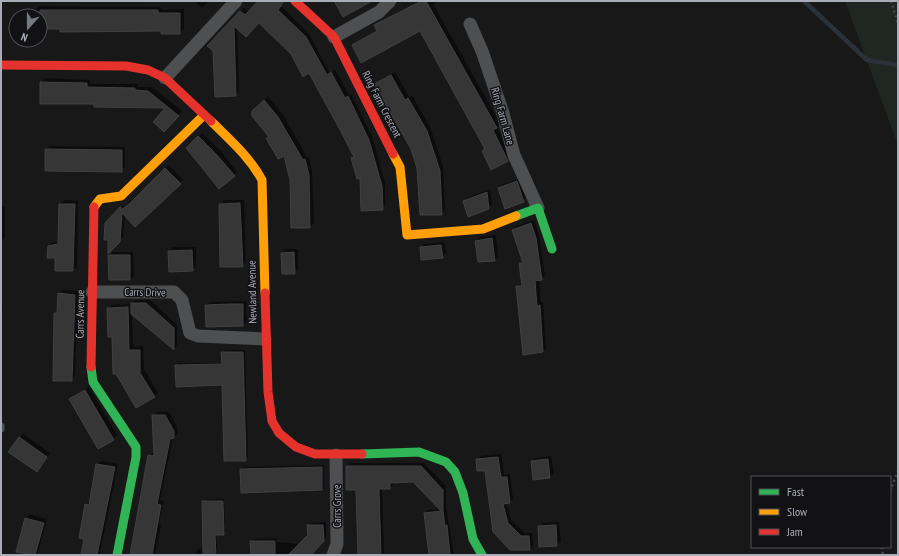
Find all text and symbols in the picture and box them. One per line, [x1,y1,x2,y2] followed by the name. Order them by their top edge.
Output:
[8,8,48,48] north arrow
[19,30,30,45] text: N
[359,68,405,140] street label: Ring Farm Crescent
[488,86,518,147] street label: Ring Farm Lane
[244,260,260,324] street label: Newland Avenue
[124,285,166,299] street label: Carrs Drive
[73,289,87,339] street label: Carrs Avenue
[751,476,891,548] legend
[330,484,344,528] street label: Carrs Grove
[787,484,805,499] text: Fast
[787,504,808,519] text: Slow
[786,524,803,539] text: Jam

